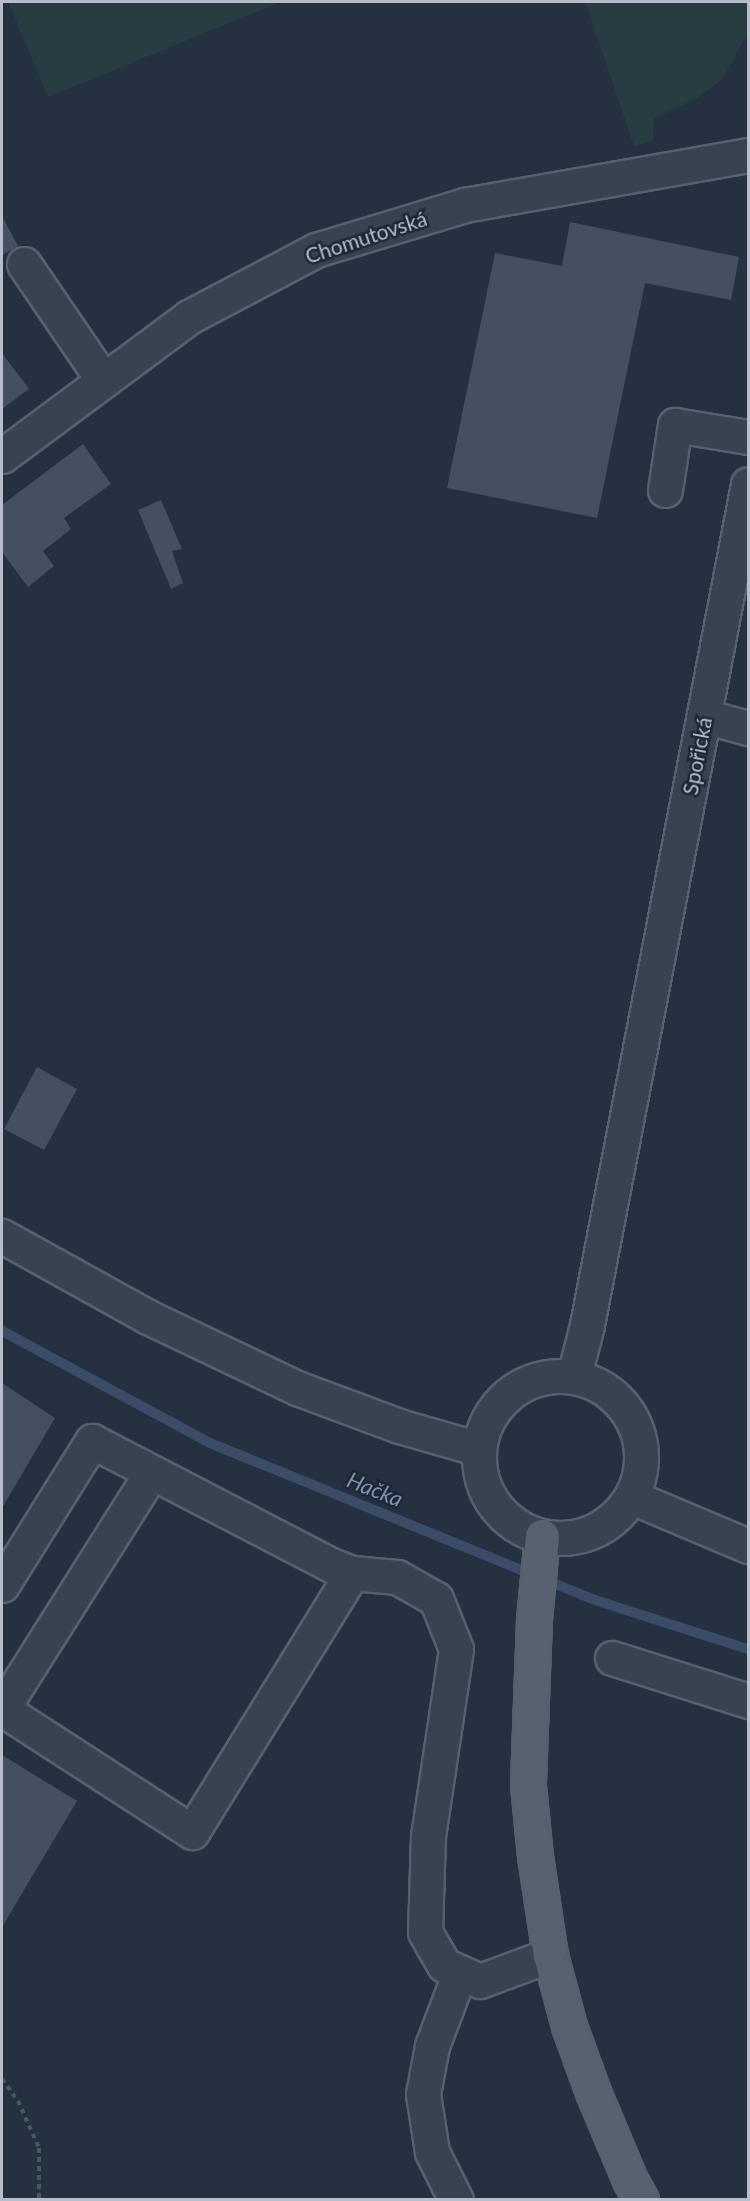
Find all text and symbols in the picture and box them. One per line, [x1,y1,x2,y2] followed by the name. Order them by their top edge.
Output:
[302,205,430,269] street label: Chomutovská
[677,715,717,797] street label: Spořická
[343,1466,407,1512] water label: Hačka

